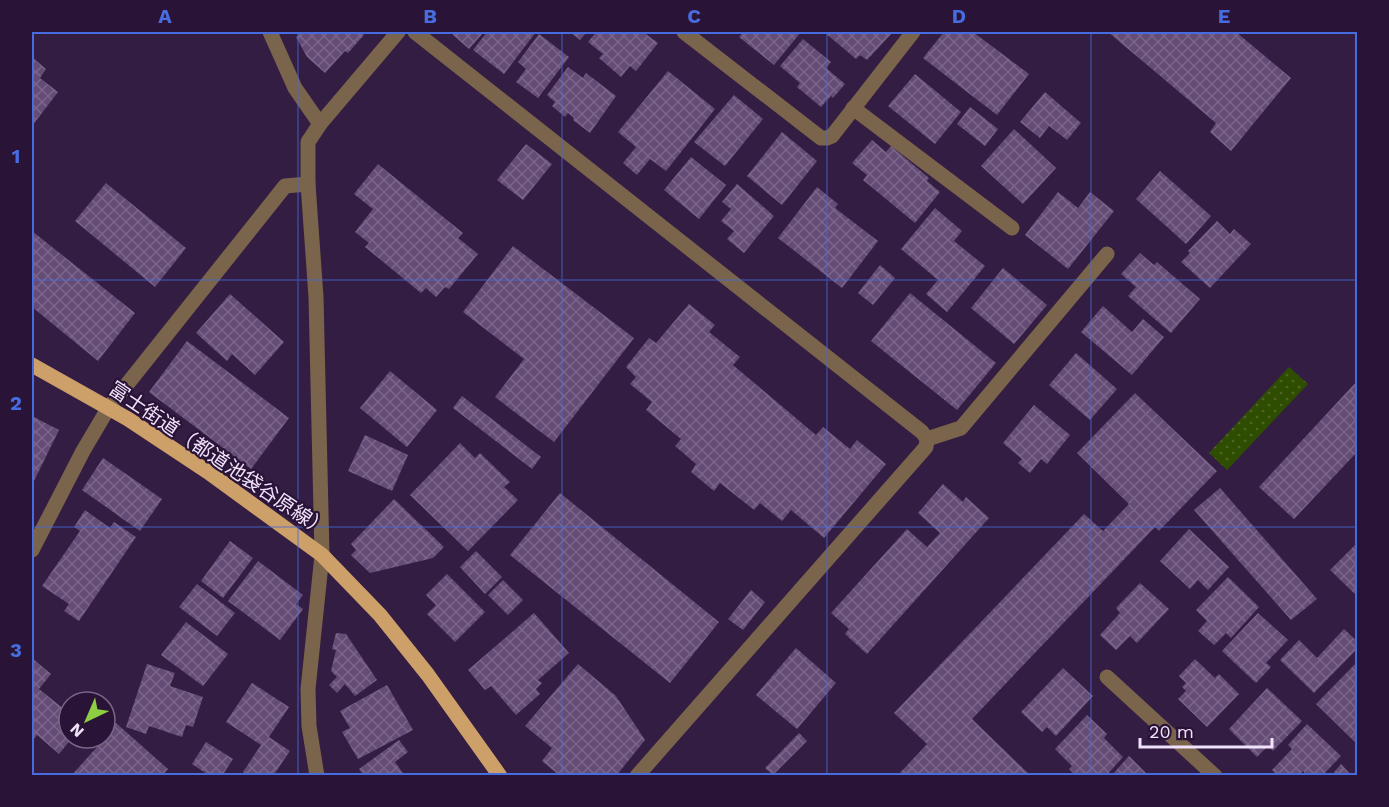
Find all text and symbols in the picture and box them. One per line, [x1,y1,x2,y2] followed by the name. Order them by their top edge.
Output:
[158,4,172,28] text: A
[423,4,437,28] text: B
[687,4,701,28] text: C
[952,4,966,28] text: D
[1218,4,1230,28] text: E
[12,144,20,168] text: 1
[105,376,333,542] street label: 富士街道（都道池袋谷原線）
[10,391,22,415] text: 2
[10,638,22,662] text: 3
[57,690,117,750] north arrow
[1140,711,1272,749] scale bar
[66,719,88,741] text: N
[1149,721,1194,742] text: 20 m

